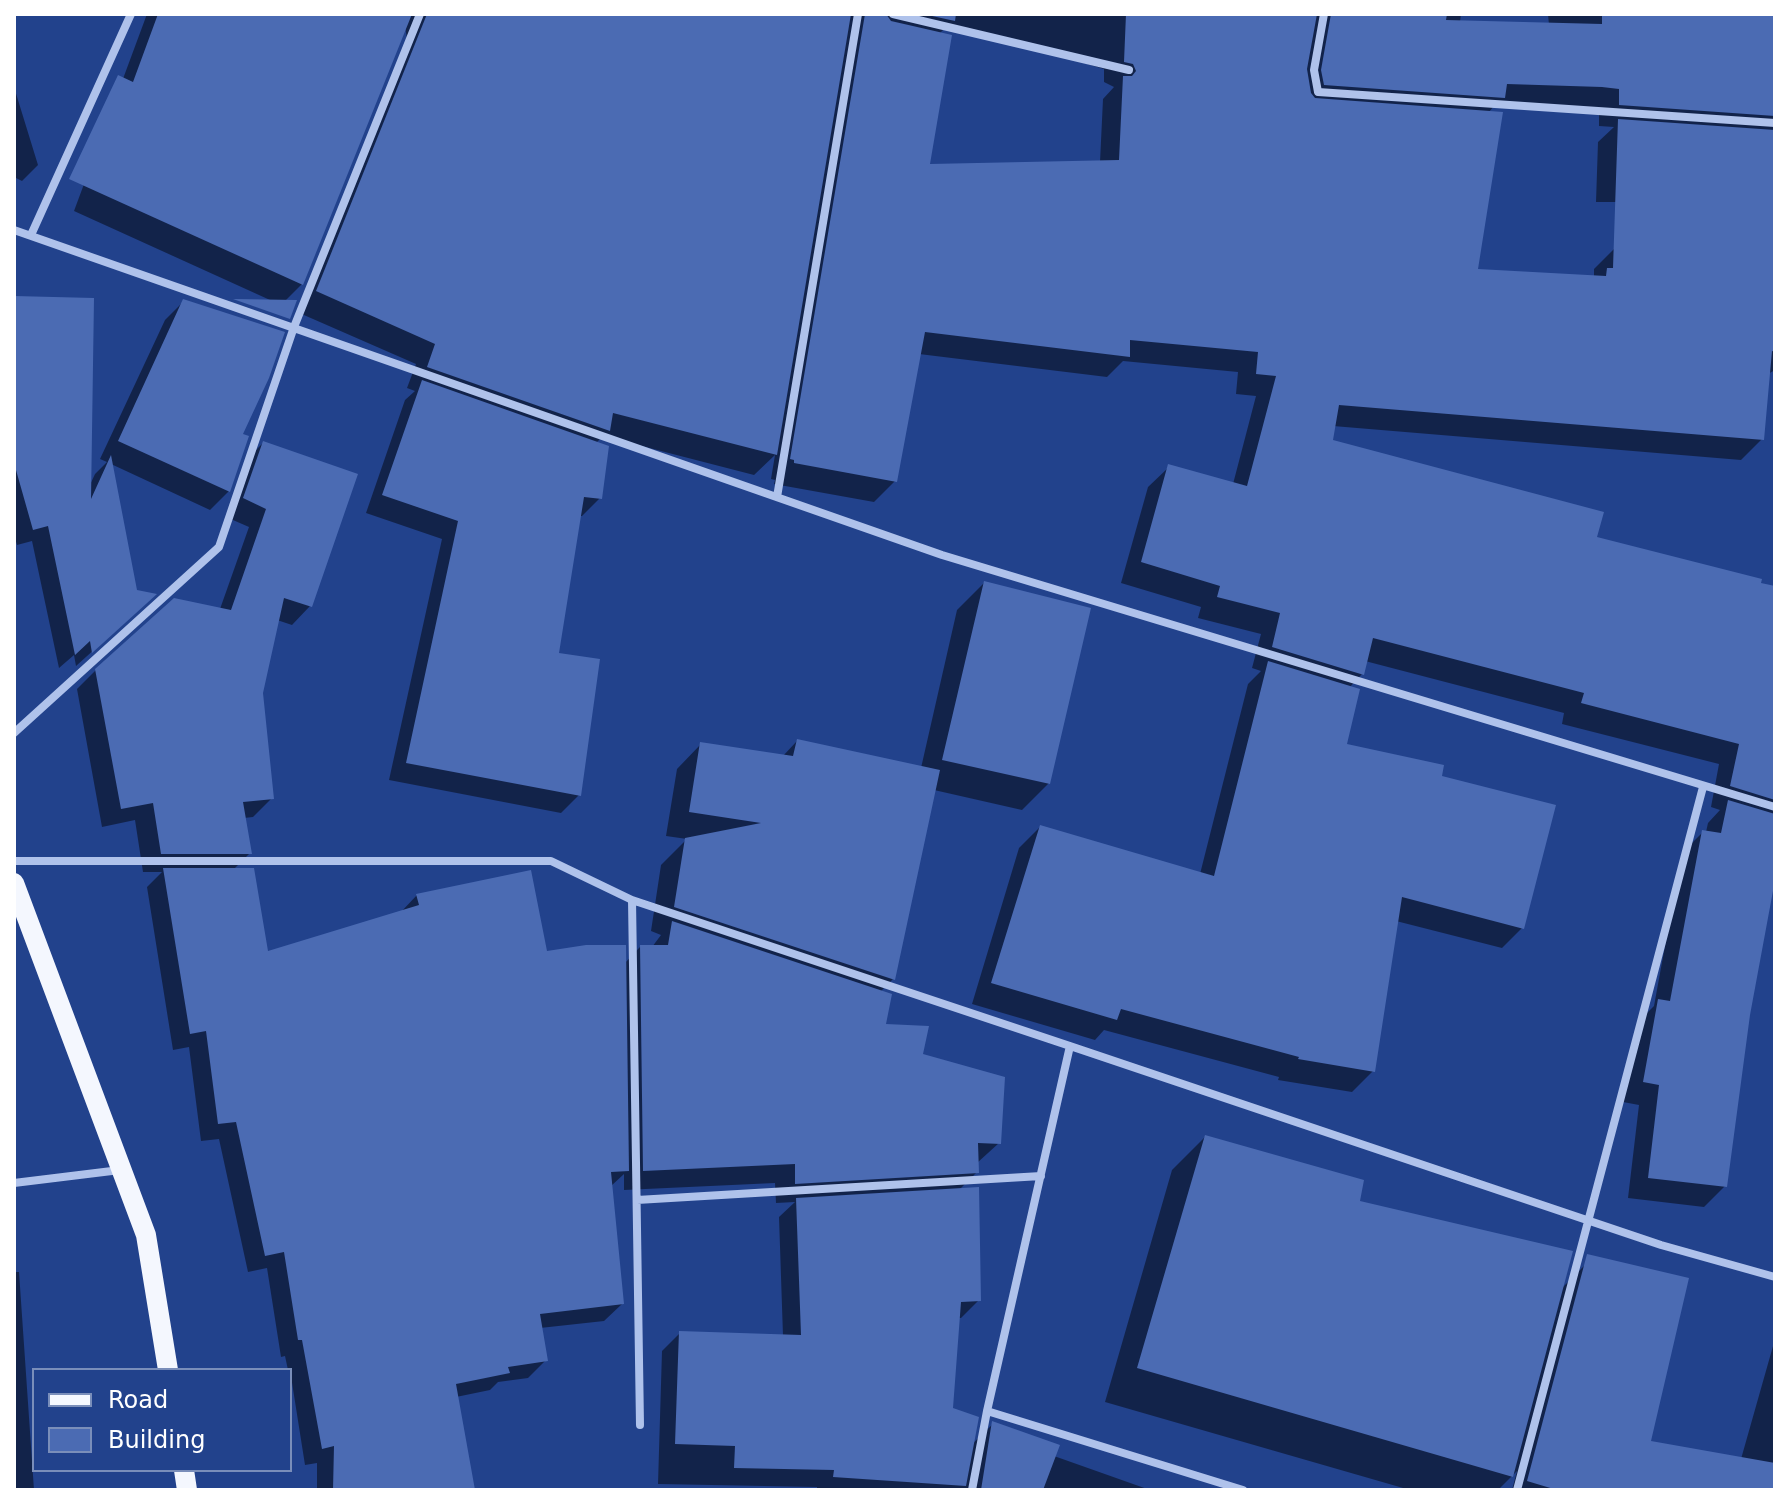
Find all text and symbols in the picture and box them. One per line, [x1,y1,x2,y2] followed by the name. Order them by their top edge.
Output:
[32,1368,292,1472] legend
[108,1386,168,1414] text: Road
[108,1426,205,1454] text: Building

